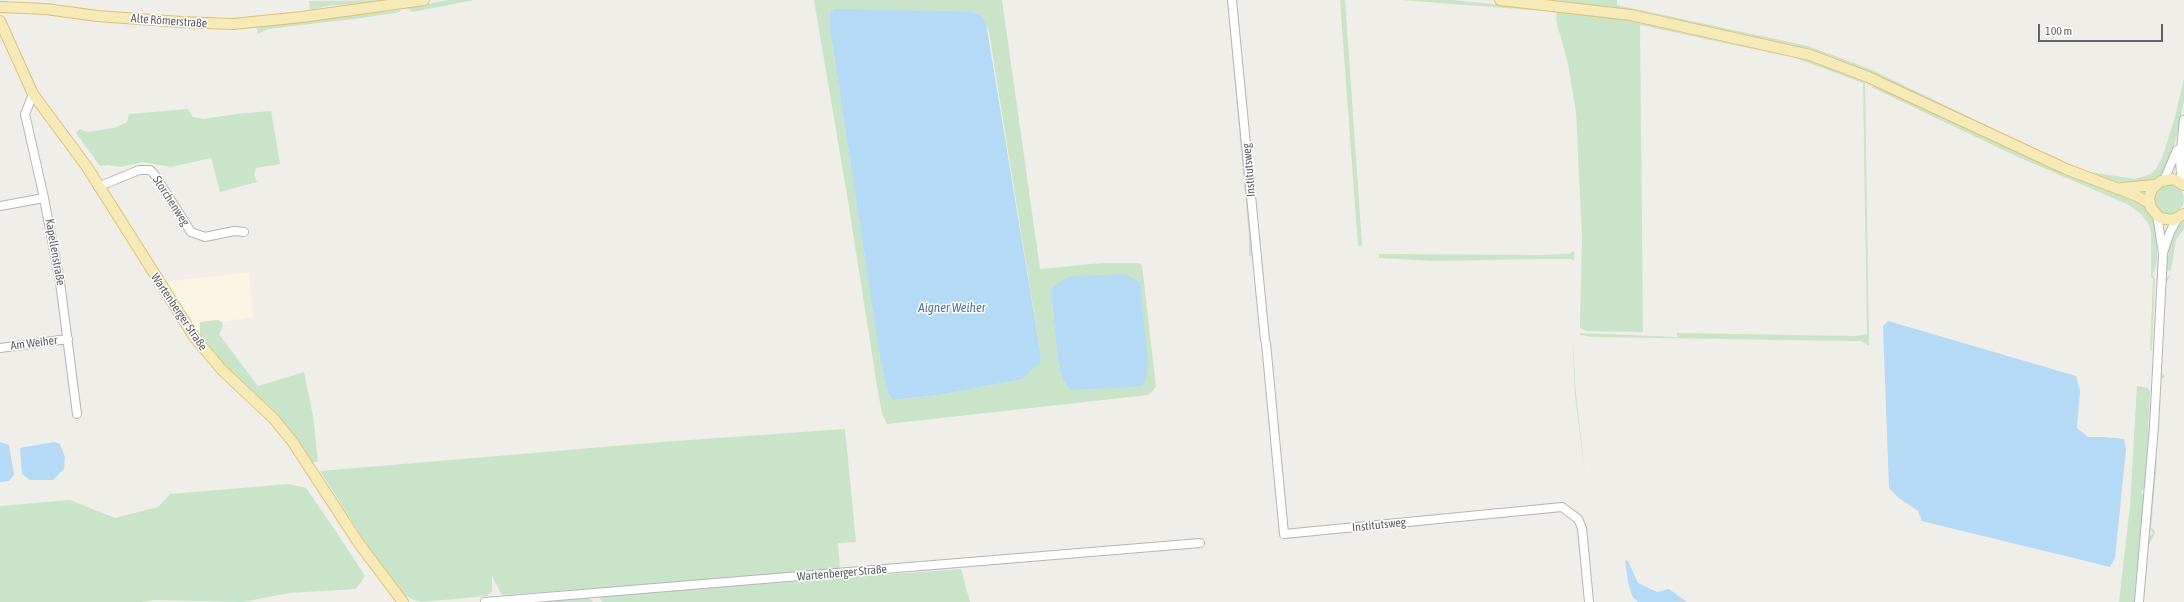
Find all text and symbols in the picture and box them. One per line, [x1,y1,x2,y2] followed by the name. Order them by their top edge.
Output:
[130,11,208,31] street label: Alte Römerstraße
[2040,16,2165,42] scale bar
[2045,24,2072,38] text: 100 m
[1239,143,1259,197] street label: Institutsweg
[150,173,192,229] street label: Storchenweg
[42,218,68,286] street label: Kapellenstraße
[148,271,210,353] street label: Wartenberger Straße
[918,300,986,316] water label: Aigner Weiher
[10,333,58,353] street label: Am Weiher
[1351,515,1407,535] street label: Institutsweg
[796,562,888,584] street label: Wartenberger Straße

